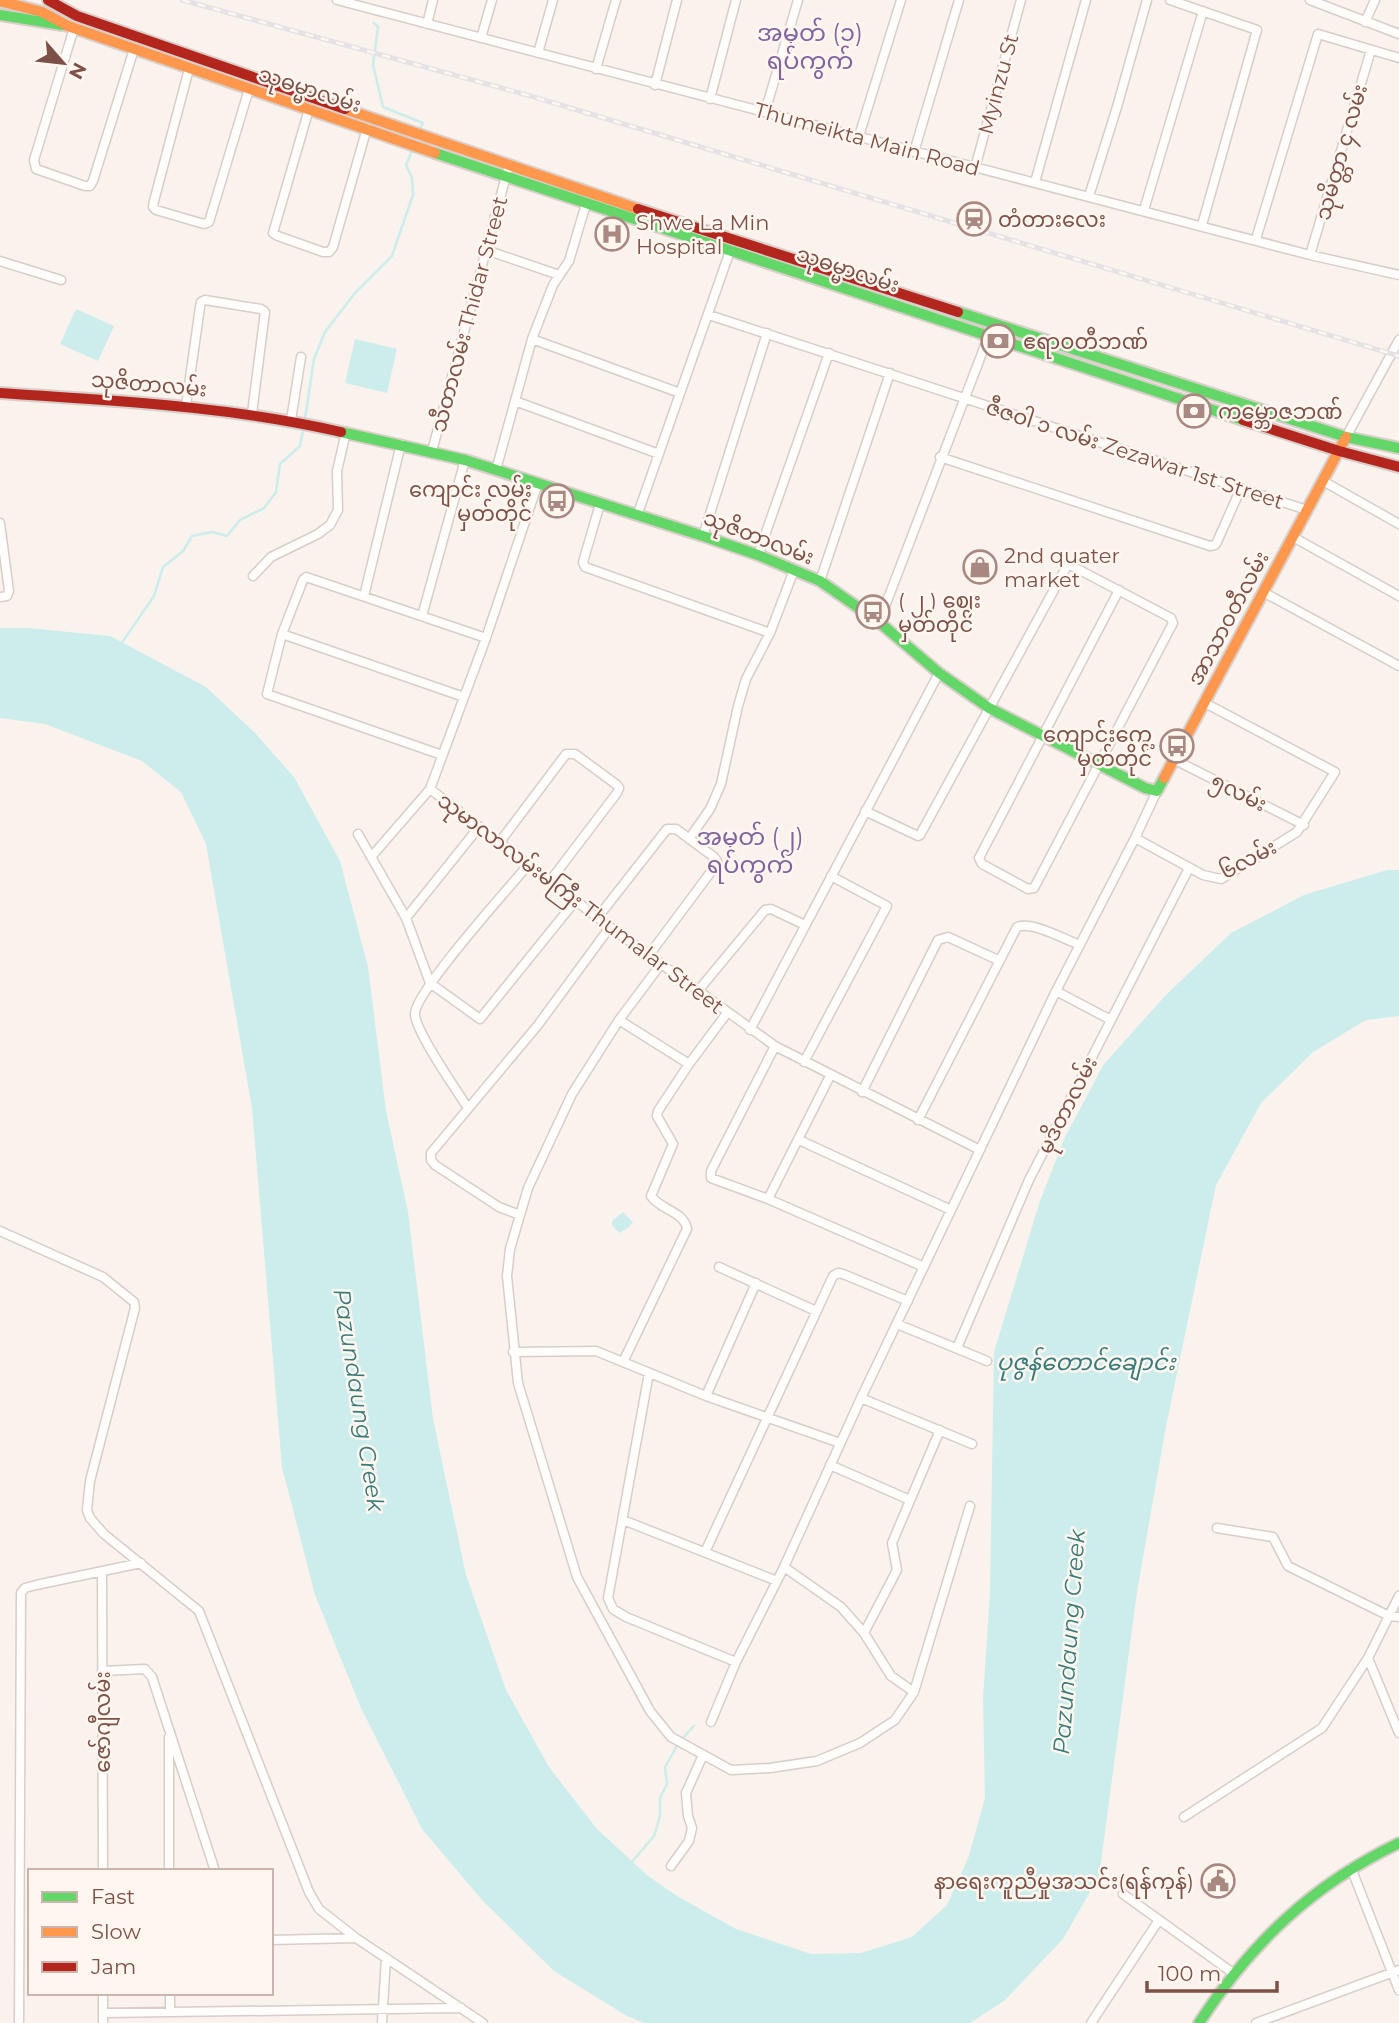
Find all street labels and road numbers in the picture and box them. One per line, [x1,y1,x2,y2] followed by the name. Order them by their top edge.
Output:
[973,31,1023,137] street label: Myinzu St
[254,58,366,123] street label: သုဓမ္မာလမ်း
[1307,80,1377,224] street label: သုမိတ္တာ ၄ လမ်း
[752,97,982,181] street label: Thumeikta Main Road
[423,192,513,435] street label: သီတာလမ်း Thidar Street
[792,238,904,303] street label: သုဓမ္မာလမ်း
[90,363,208,407] street label: သုဇိတာလမ်း
[983,391,1288,514] street label: ဇီဇဝါ ၁ လမ်း Zezawar 1st Street
[698,502,819,574] street label: သုဇိတာလမ်း
[1180,545,1274,689] street label: အာသာဝတီလမ်း
[1205,765,1272,821] street label: ၅လမ်း
[430,785,731,1023] street label: သုမာလာလမ်းမကြီး Thumalar Street
[1214,831,1280,884] street label: ၆လမ်း
[1029,1051,1107,1160] street label: မုဒိတာလမ်း
[87,1671,121,1773] street label: ဇော်ဂျီလမ်း

